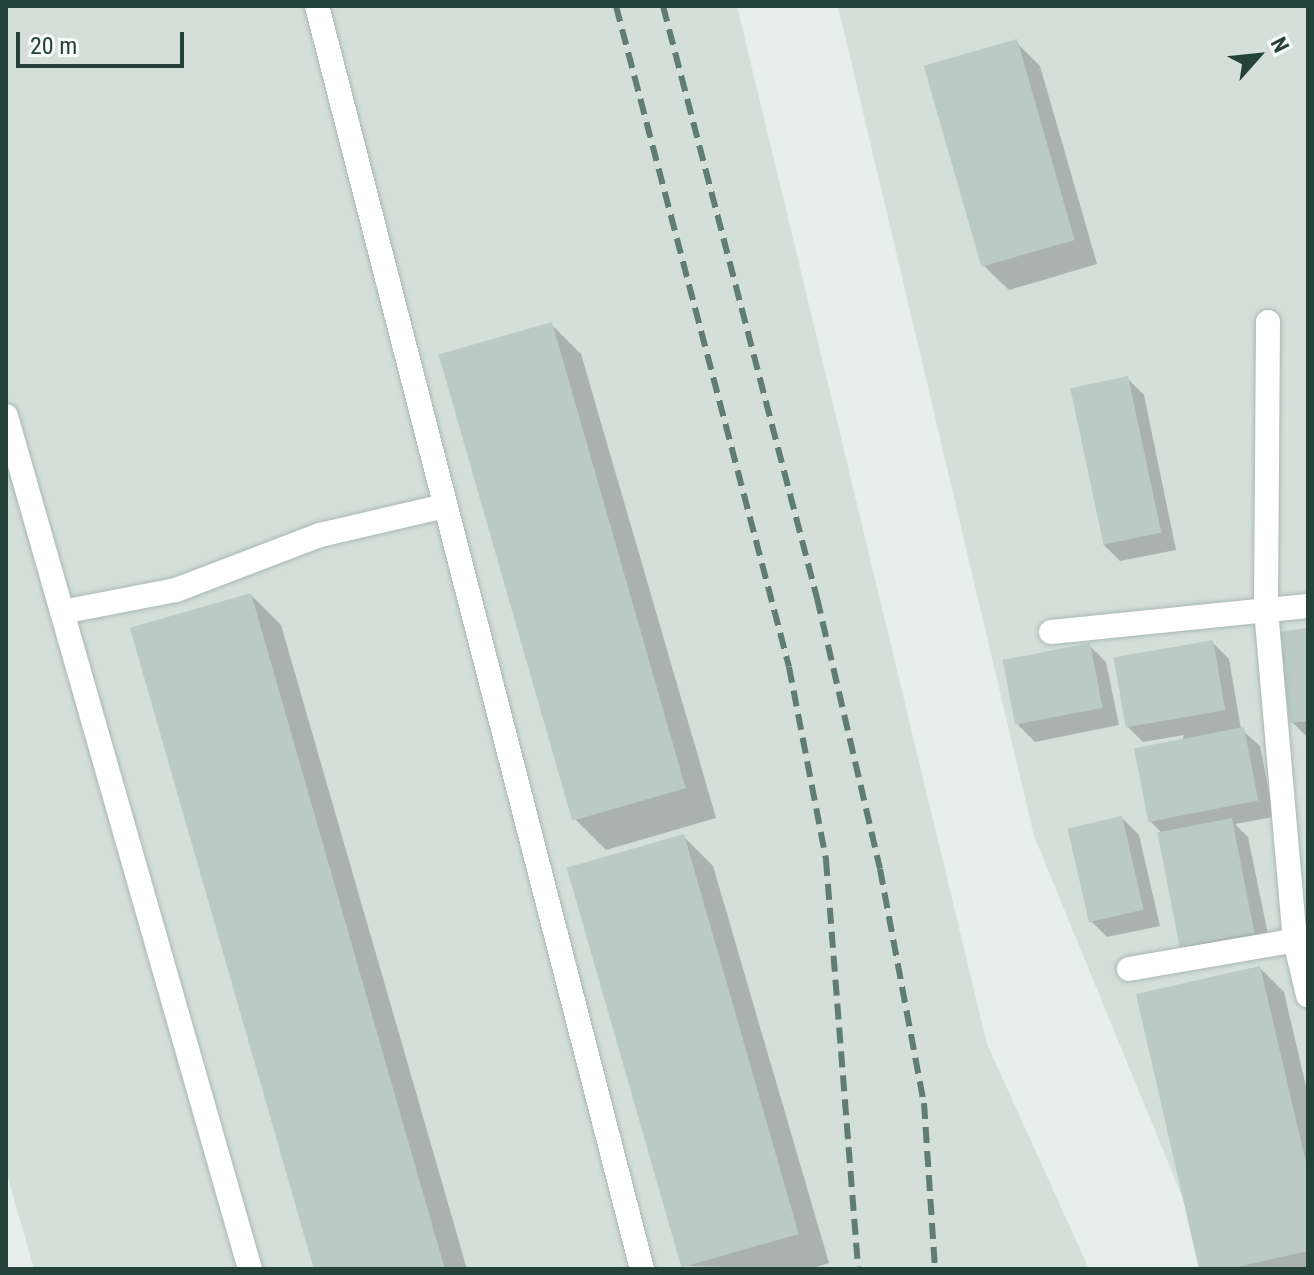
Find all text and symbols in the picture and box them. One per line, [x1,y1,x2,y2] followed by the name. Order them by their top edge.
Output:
[20,16,188,66] scale bar
[1218,16,1298,96] north arrow
[30,32,77,60] text: 20 m
[1266,33,1294,57] text: N

